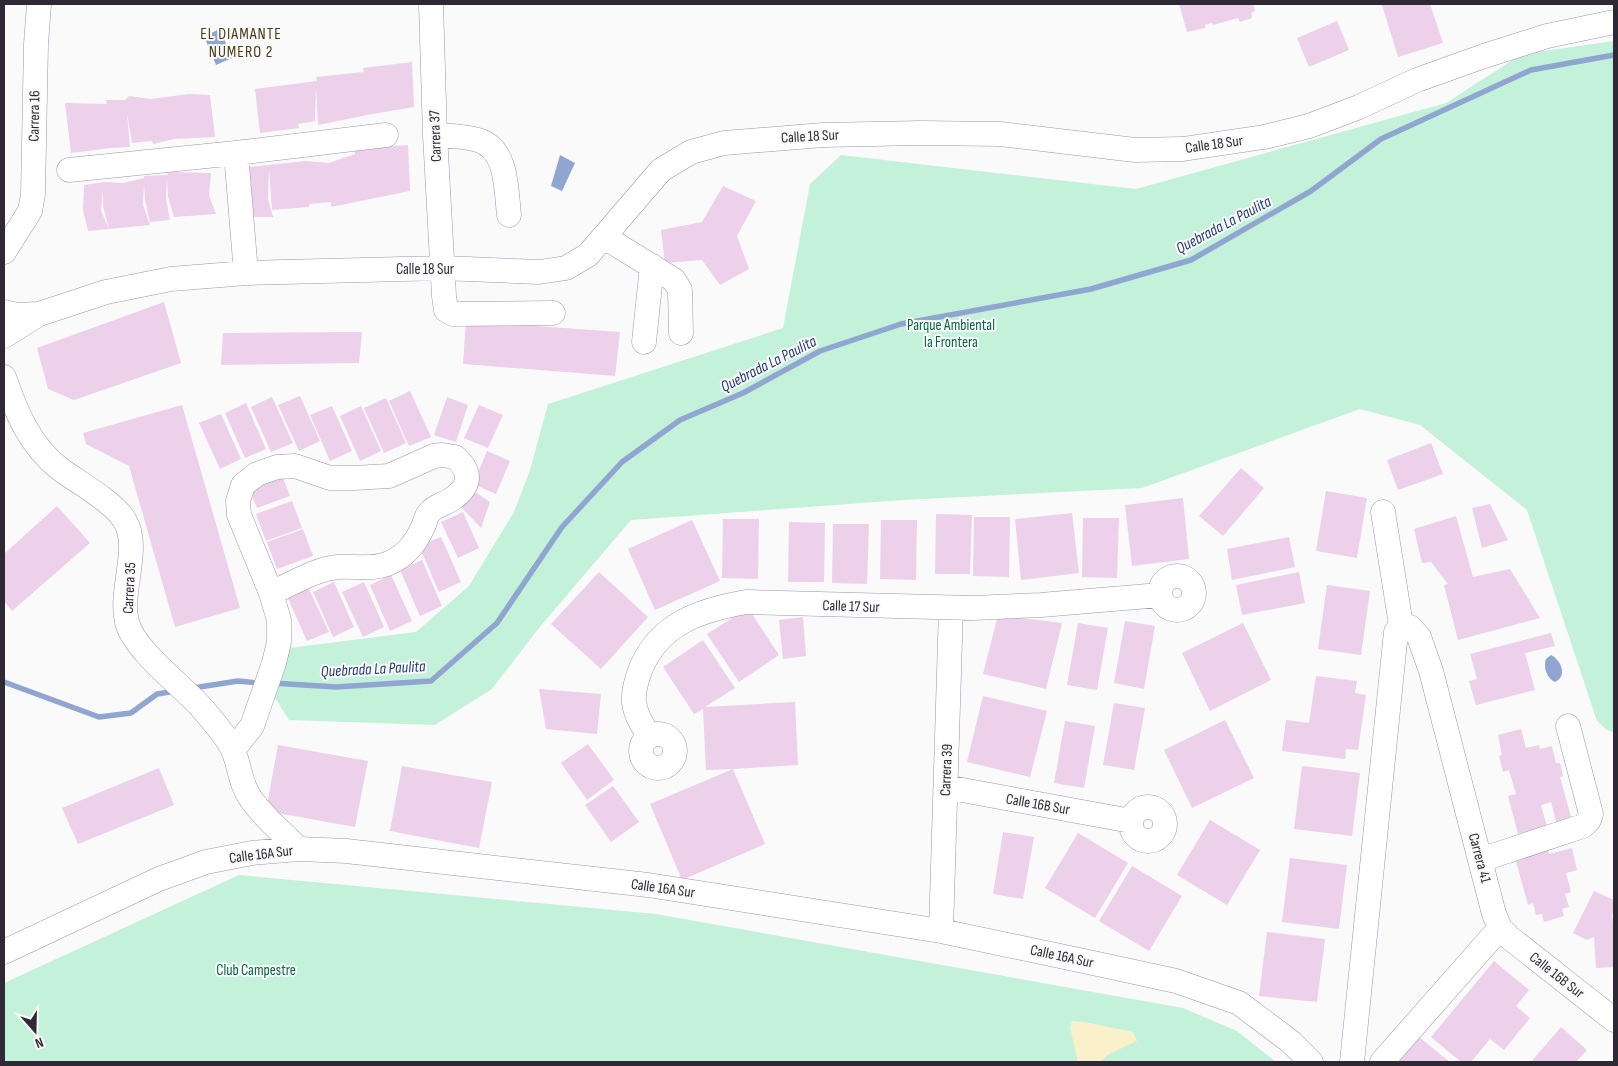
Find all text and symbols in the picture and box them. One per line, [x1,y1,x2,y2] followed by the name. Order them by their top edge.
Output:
[200,25,282,62] district label: EL DIAMANTE NUMERO 2
[25,90,44,142] street label: Carrera 16
[425,110,446,162] street label: Carrera 37
[781,125,840,148] street label: Calle 18 Sur
[1184,131,1245,158] street label: Calle 18 Sur
[1173,192,1275,258] water label: Quebrada La Paulita
[396,260,455,279] street label: Calle 18 Sur
[907,316,995,352] park label: Parque Ambiental la Frontera
[718,332,820,397] water label: Quebrada La Paulita
[119,562,140,614] street label: Carrera 35
[822,596,881,617] street label: Calle 17 Sur
[320,657,426,682] water label: Quebrada La Paulita
[936,744,957,797] street label: Carrera 39
[1004,790,1072,820] street label: Calle 16B Sur
[1464,831,1495,886] street label: Carrera 41
[228,841,295,868] street label: Calle 16A Sur
[630,875,697,902] street label: Calle 16A Sur
[1028,940,1096,973] street label: Calle 16A Sur
[1525,948,1589,1003] street label: Calle 16B Sur
[216,961,296,980] park label: Club Campestre
[10,1006,60,1056] north arrow
[33,1033,46,1052] text: N

